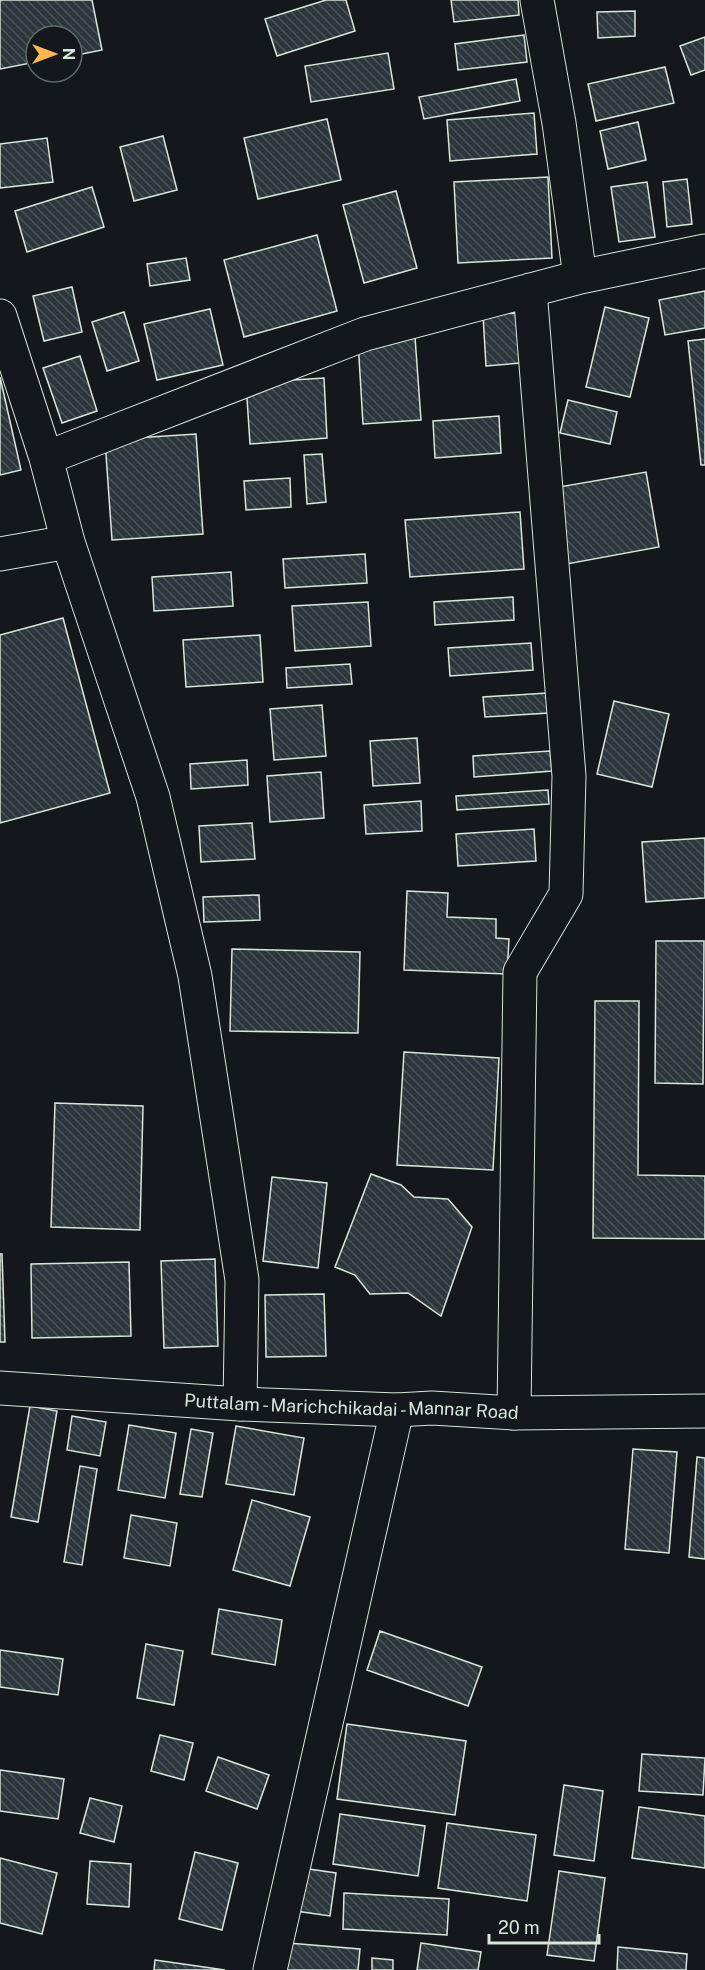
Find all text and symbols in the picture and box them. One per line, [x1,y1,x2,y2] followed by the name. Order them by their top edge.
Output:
[24,24,84,84] north arrow
[59,48,78,60] text: N
[184,1389,519,1423] street label: Puttalam - Marichchikadai - Mannar Road
[489,1907,598,1945] scale bar
[498,1917,540,1938] text: 20 m

